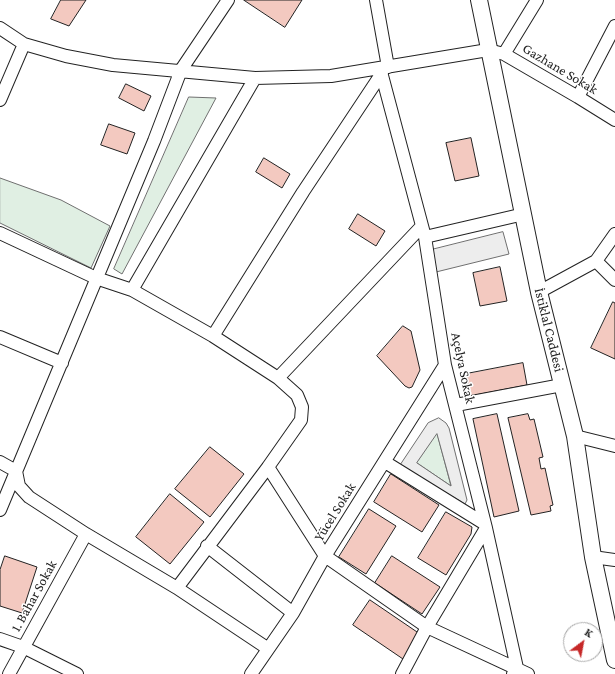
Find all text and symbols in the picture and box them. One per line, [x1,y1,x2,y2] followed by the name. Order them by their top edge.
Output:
[519,40,601,98] street label: Gazhane Sokak
[530,286,568,374] street label: İstiklal Caddesi
[447,331,479,405] street label: Açelya Sokak
[310,480,360,544] street label: Yücel Sokak
[7,557,61,635] street label: 1. Bahar Sokak
[563,622,603,662] north arrow
[583,626,595,640] text: K

